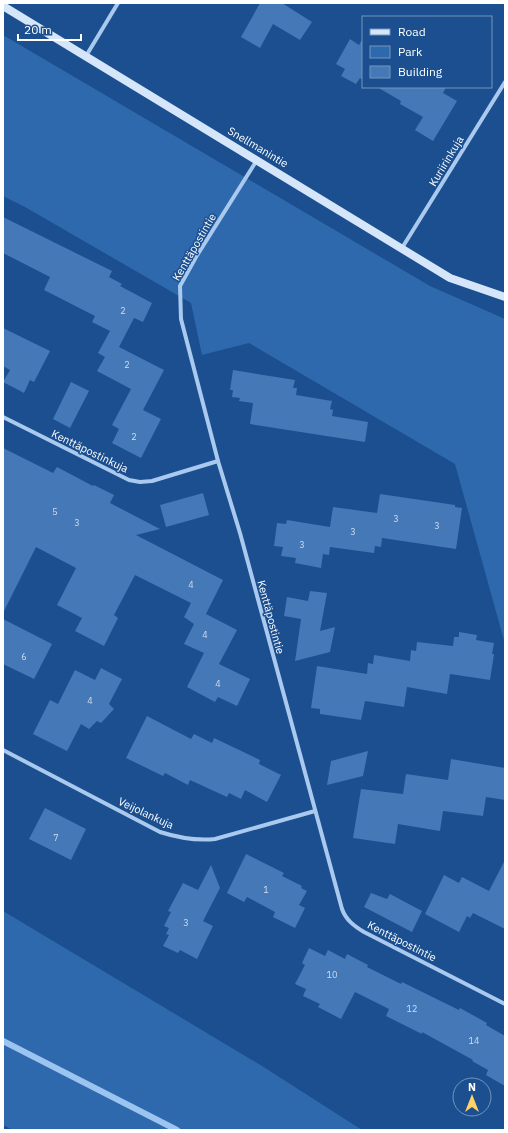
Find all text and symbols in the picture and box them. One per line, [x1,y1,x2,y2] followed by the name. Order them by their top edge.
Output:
[18,16,81,42] scale bar
[362,16,492,88] legend
[24,22,52,37] text: 20 m
[398,24,426,39] text: Road
[398,44,423,59] text: Park
[398,64,443,79] text: Building
[225,123,291,171] street label: Snellmanintie
[426,133,467,189] street label: Kuriirinkuja
[169,211,219,283] street label: Kenttäpostintie
[120,305,126,316] house number: 2
[124,359,130,370] house number: 2
[49,426,131,476] street label: Kenttäpostinkuja
[131,431,137,442] house number: 2
[52,506,58,517] house number: 5
[393,513,399,524] house number: 3
[74,517,80,528] house number: 3
[434,520,440,531] house number: 3
[350,526,356,537] house number: 3
[299,539,305,550] house number: 3
[188,579,194,590] house number: 4
[254,579,288,655] street label: Kenttäpostintie
[202,629,208,640] house number: 4
[21,651,27,662] house number: 6
[215,678,221,689] house number: 4
[87,695,93,706] house number: 4
[116,794,176,832] street label: Veijolankuja
[53,832,59,843] house number: 7
[263,884,269,895] house number: 1
[183,917,189,928] house number: 3
[365,918,439,964] street label: Kenttäpostintie
[327,969,337,980] house number: 10
[407,1003,417,1014] house number: 12
[469,1035,479,1046] house number: 14
[452,1077,492,1117] north arrow
[468,1080,476,1094] text: N

